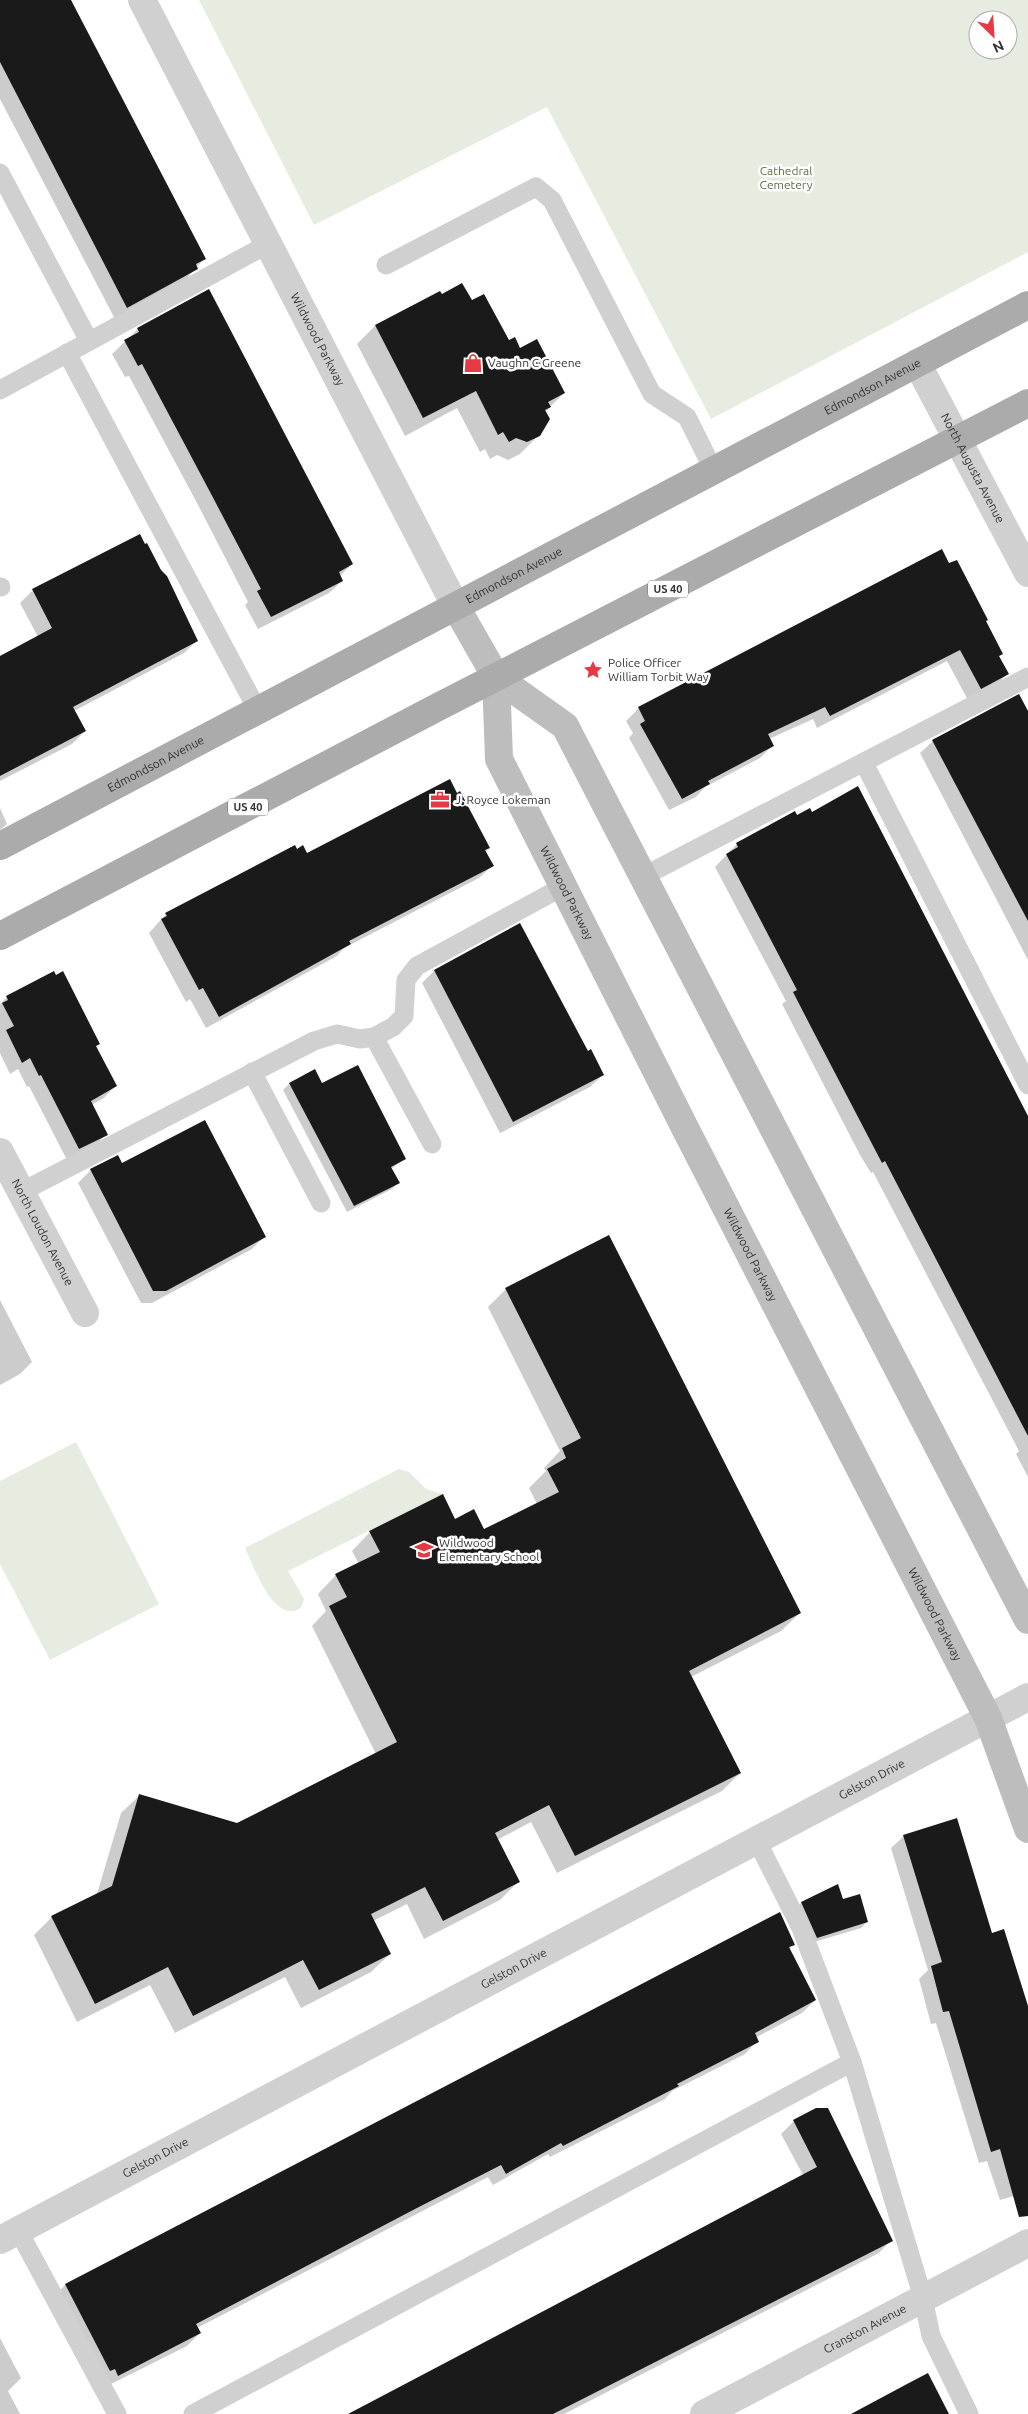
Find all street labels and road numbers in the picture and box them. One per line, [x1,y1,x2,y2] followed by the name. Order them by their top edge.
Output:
[289,290,347,388] street label: Wildwood Parkway
[822,356,923,417] street label: Edmondson Avenue
[939,411,1007,525] street label: North Augusta Avenue
[463,544,564,606] street label: Edmondson Avenue
[648,580,688,598] road number: US 40
[105,733,206,794] street label: Edmondson Avenue
[228,799,268,816] road number: US 40
[538,844,596,942] street label: Wildwood Parkway
[9,1177,76,1288] street label: North Loudon Avenue
[721,1206,780,1304] street label: Wildwood Parkway
[906,1565,965,1663] street label: Wildwood Parkway
[836,1756,907,1802] street label: Gelston Drive
[478,1945,549,1991] street label: Gelston Drive
[120,2135,191,2180] street label: Gelston Drive
[821,2301,908,2356] street label: Cranston Avenue

